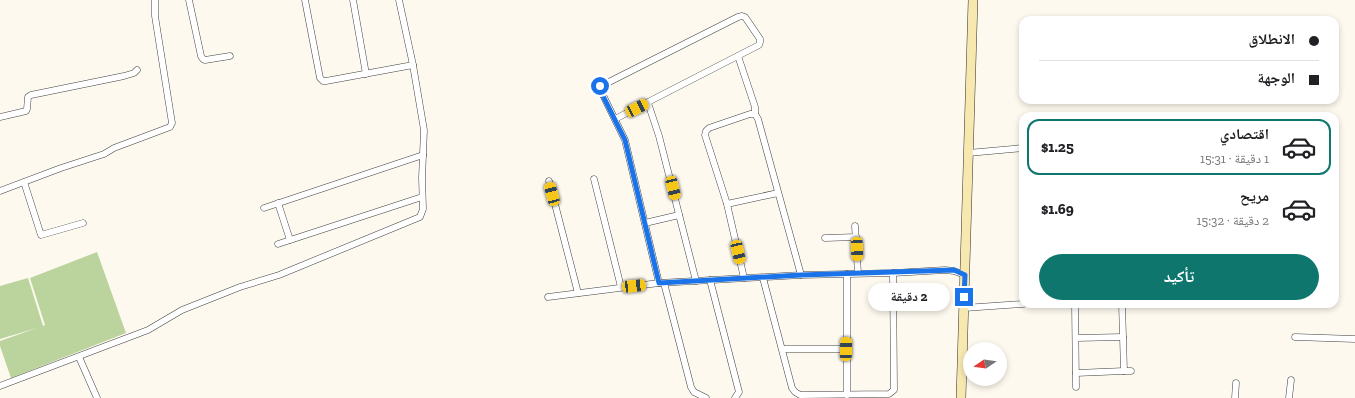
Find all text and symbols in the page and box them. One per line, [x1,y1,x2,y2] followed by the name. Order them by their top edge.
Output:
[1249,30,1295,48] text: الانطلاق
[1257,69,1295,87] text: الوجهة
[591,77,609,95] route start
[624,97,650,119] car
[1220,125,1269,143] text: اقتصادي
[1281,129,1317,165] icon: car
[1041,138,1074,156] text: $1.25
[1200,151,1269,166] text: 1 دقيقة · 15:31
[664,175,682,201] car
[543,181,561,207] car
[1240,187,1269,205] text: مريح
[1281,191,1317,227] icon: car
[1041,200,1074,218] text: $1.69
[1197,213,1269,228] text: 2 دقيقة · 15:32
[851,237,863,261] car
[729,239,747,265] car
[1039,254,1319,300] button: تأكيد
[621,279,647,293] car
[868,283,950,311] callout: 2 دقيقة
[955,288,973,306] route end
[891,289,927,304] text: 2 دقيقة
[840,337,852,361] car
[963,342,1007,386] north arrow
[963,342,1007,386] map controls

